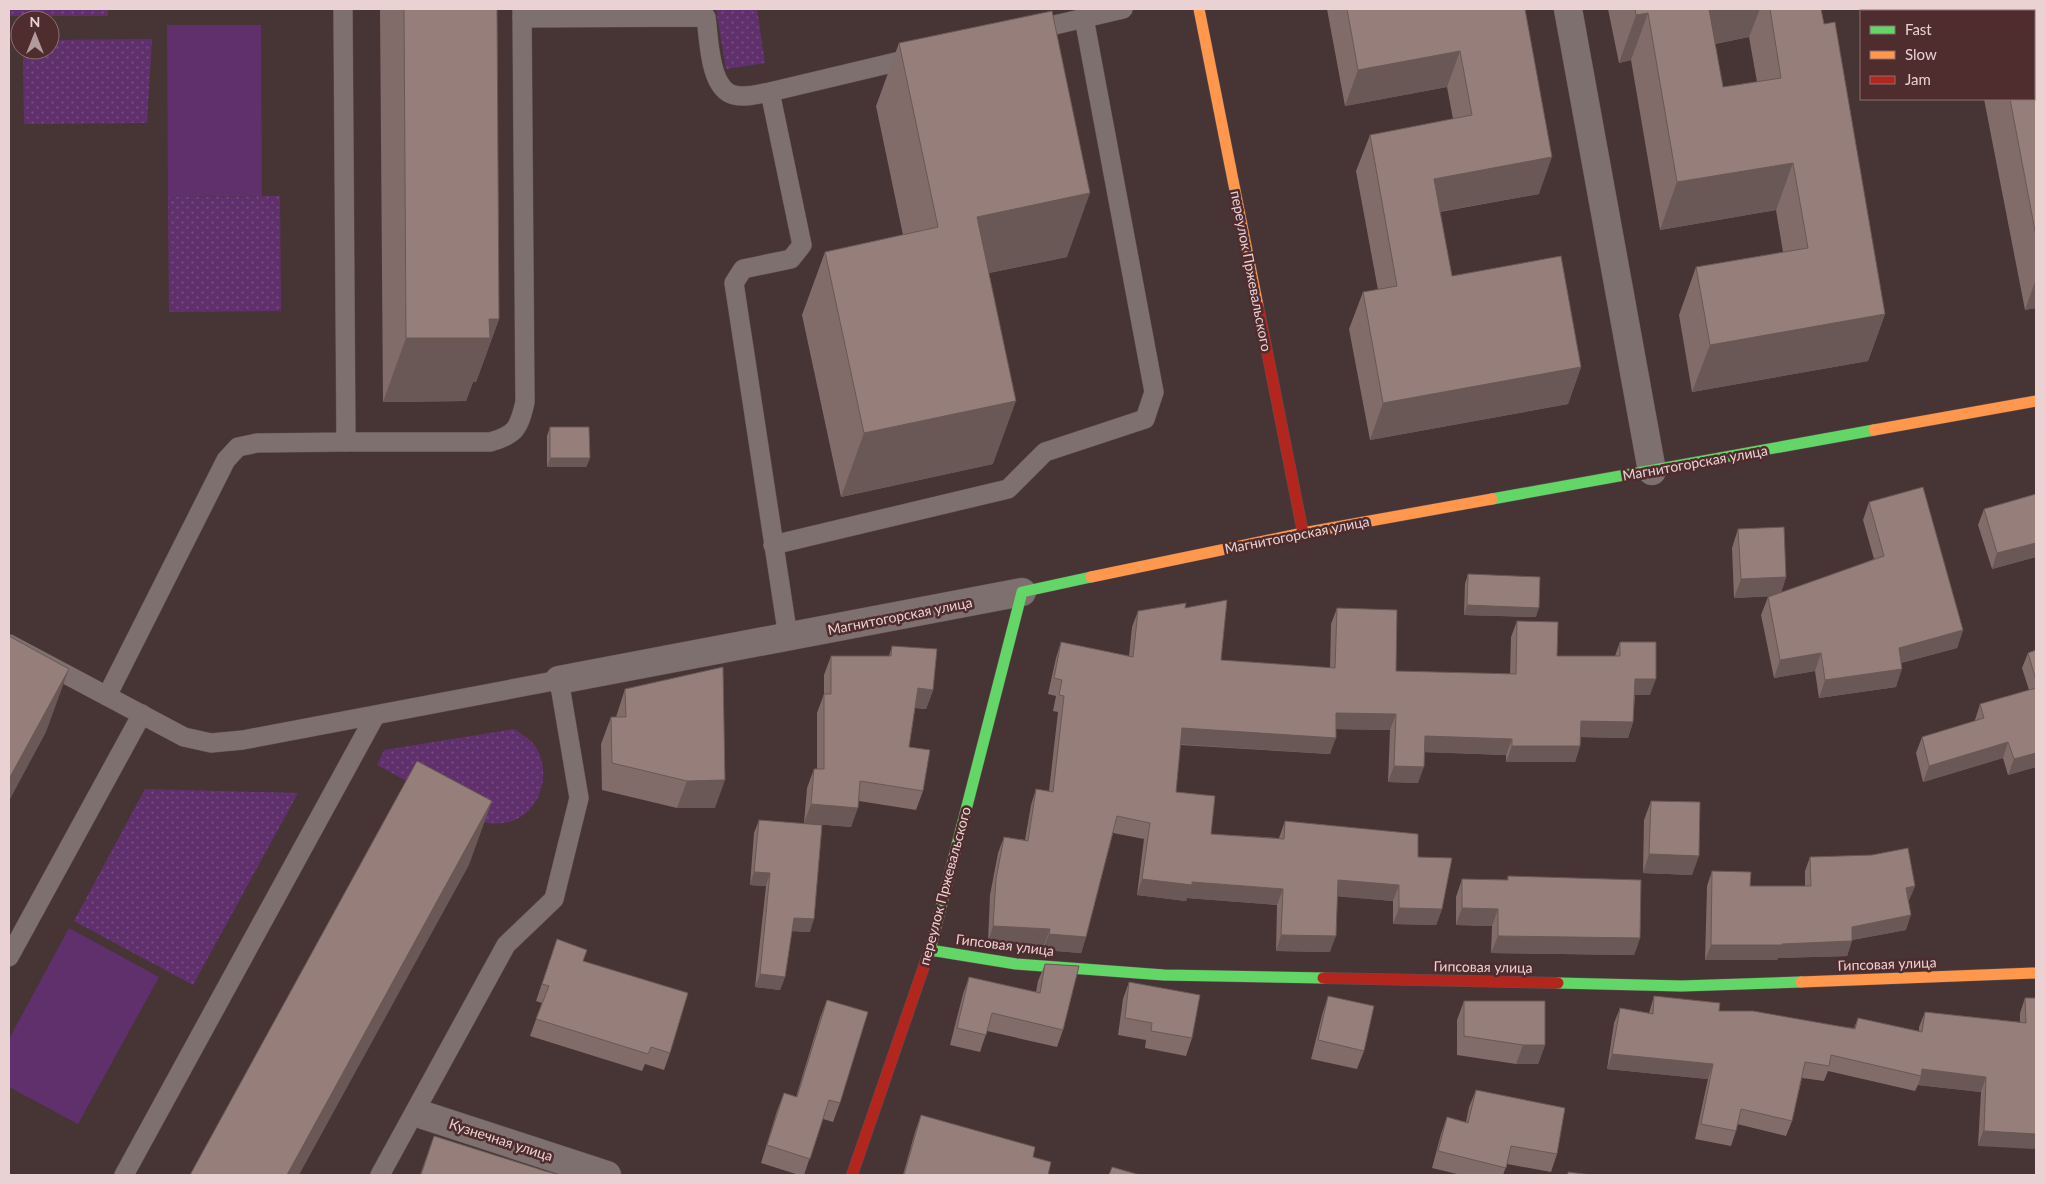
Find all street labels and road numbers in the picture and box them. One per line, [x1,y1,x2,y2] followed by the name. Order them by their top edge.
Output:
[1228,189,1275,353] street label: переулок Пржевальского
[1621,441,1769,484] street label: Магнитогорская улица
[1223,512,1371,557] street label: Магнитогорская улица
[826,593,974,638] street label: Магнитогорская улица
[915,805,974,967] street label: переулок Пржевальского
[955,930,1055,959] street label: Гипсовая улица
[1837,953,1937,974] street label: Гипсовая улица
[1433,957,1533,976] street label: Гипсовая улица
[447,1115,555,1164] street label: Кузнечная улица

